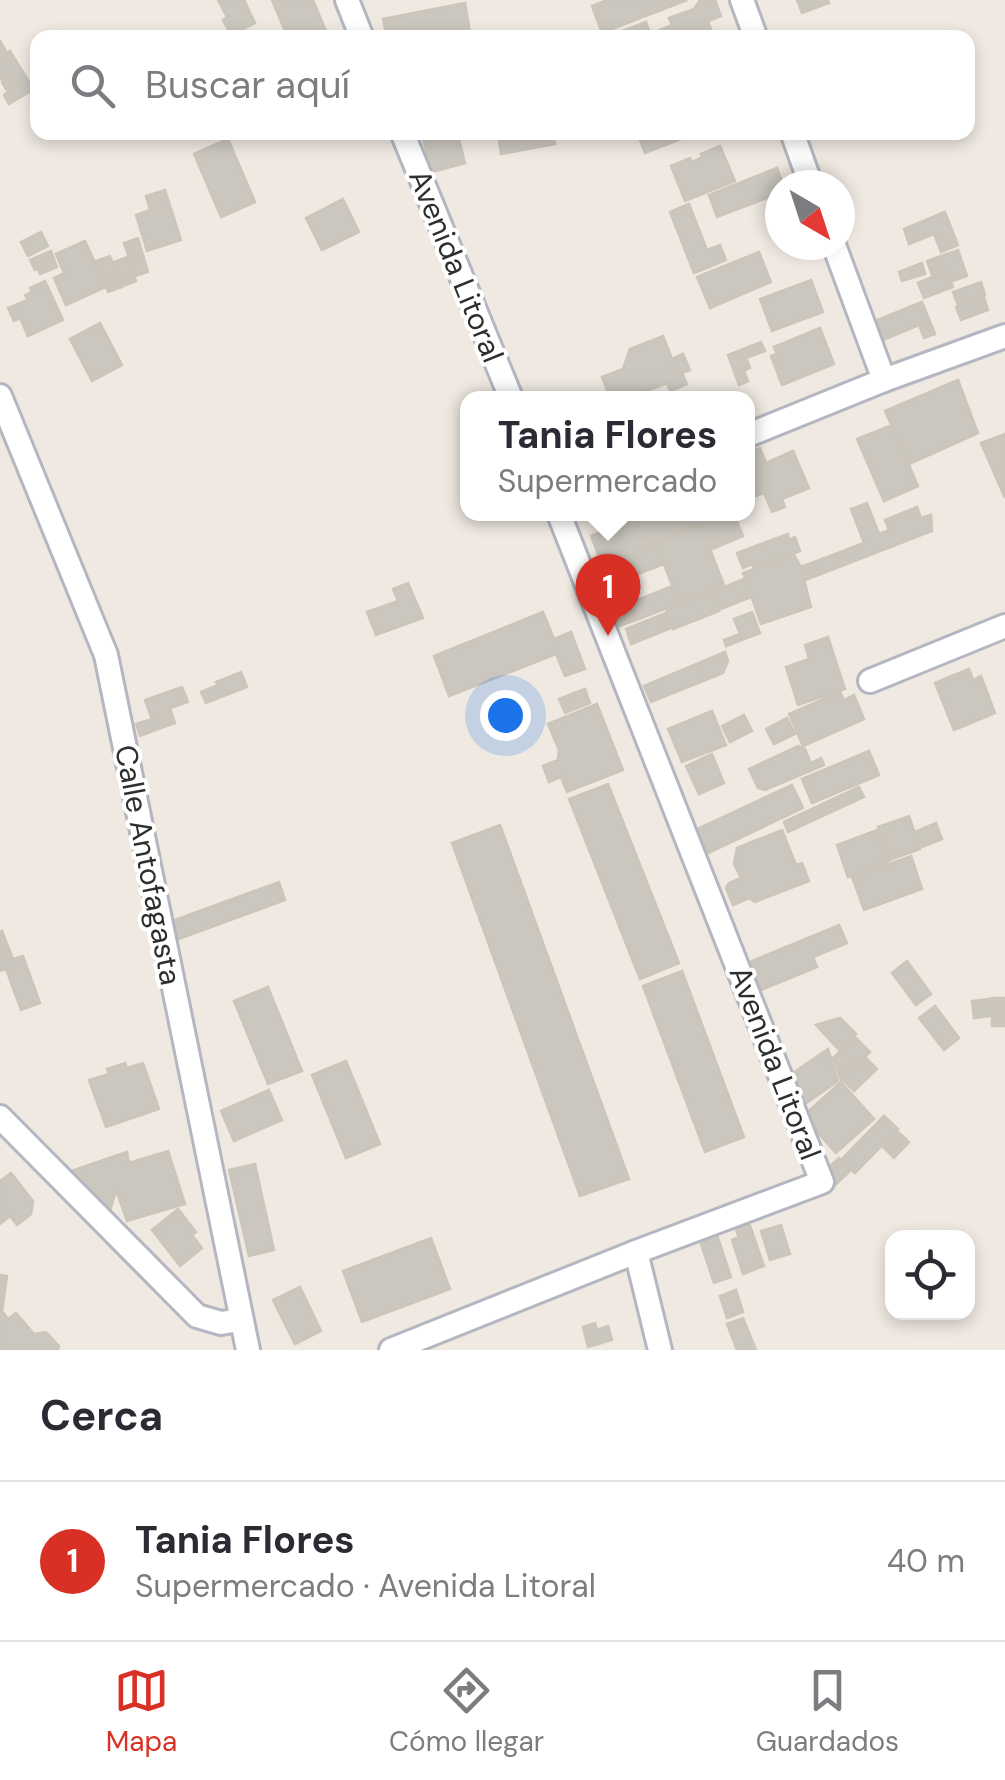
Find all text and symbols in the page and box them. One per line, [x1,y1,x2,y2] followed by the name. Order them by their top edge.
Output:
[30,30,975,140] search box
[65,58,120,113] icon: search
[145,60,350,110] text: Buscar aquí
[400,164,513,368] street label: Avenida Litoral
[765,170,855,260] north arrow
[460,391,755,521] popup
[498,410,717,460] text: Tania Flores
[498,460,717,502] text: Supermercado
[576,554,640,636] pin: 1
[480,690,531,741] your location
[106,741,191,988] street label: Calle Antofagasta
[721,960,830,1165] street label: Avenida Litoral
[885,1230,975,1320] map controls
[885,1230,975,1320] button: locate
[40,1388,163,1443] text: Cerca
[135,1515,355,1565] text: Tania Flores
[67,1540,78,1582] text: 1
[887,1540,965,1582] text: 40 m
[135,1565,596,1607] text: Supermercado · Avenida Litoral
[106,1663,177,1760] tab: Mapa
[389,1663,544,1760] tab: Cómo llegar
[756,1663,899,1760] tab: Guardados

